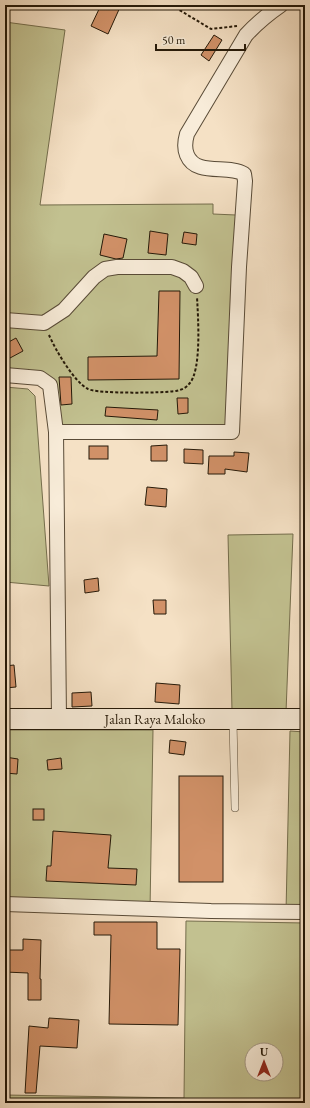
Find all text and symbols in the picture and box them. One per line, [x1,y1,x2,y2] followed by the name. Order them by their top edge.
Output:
[156,26,245,52] scale bar
[162,32,186,48] text: 50 m
[104,710,206,728] street label: Jalan Raya Maloko
[244,1042,284,1082] north arrow
[260,1045,269,1059] text: U

